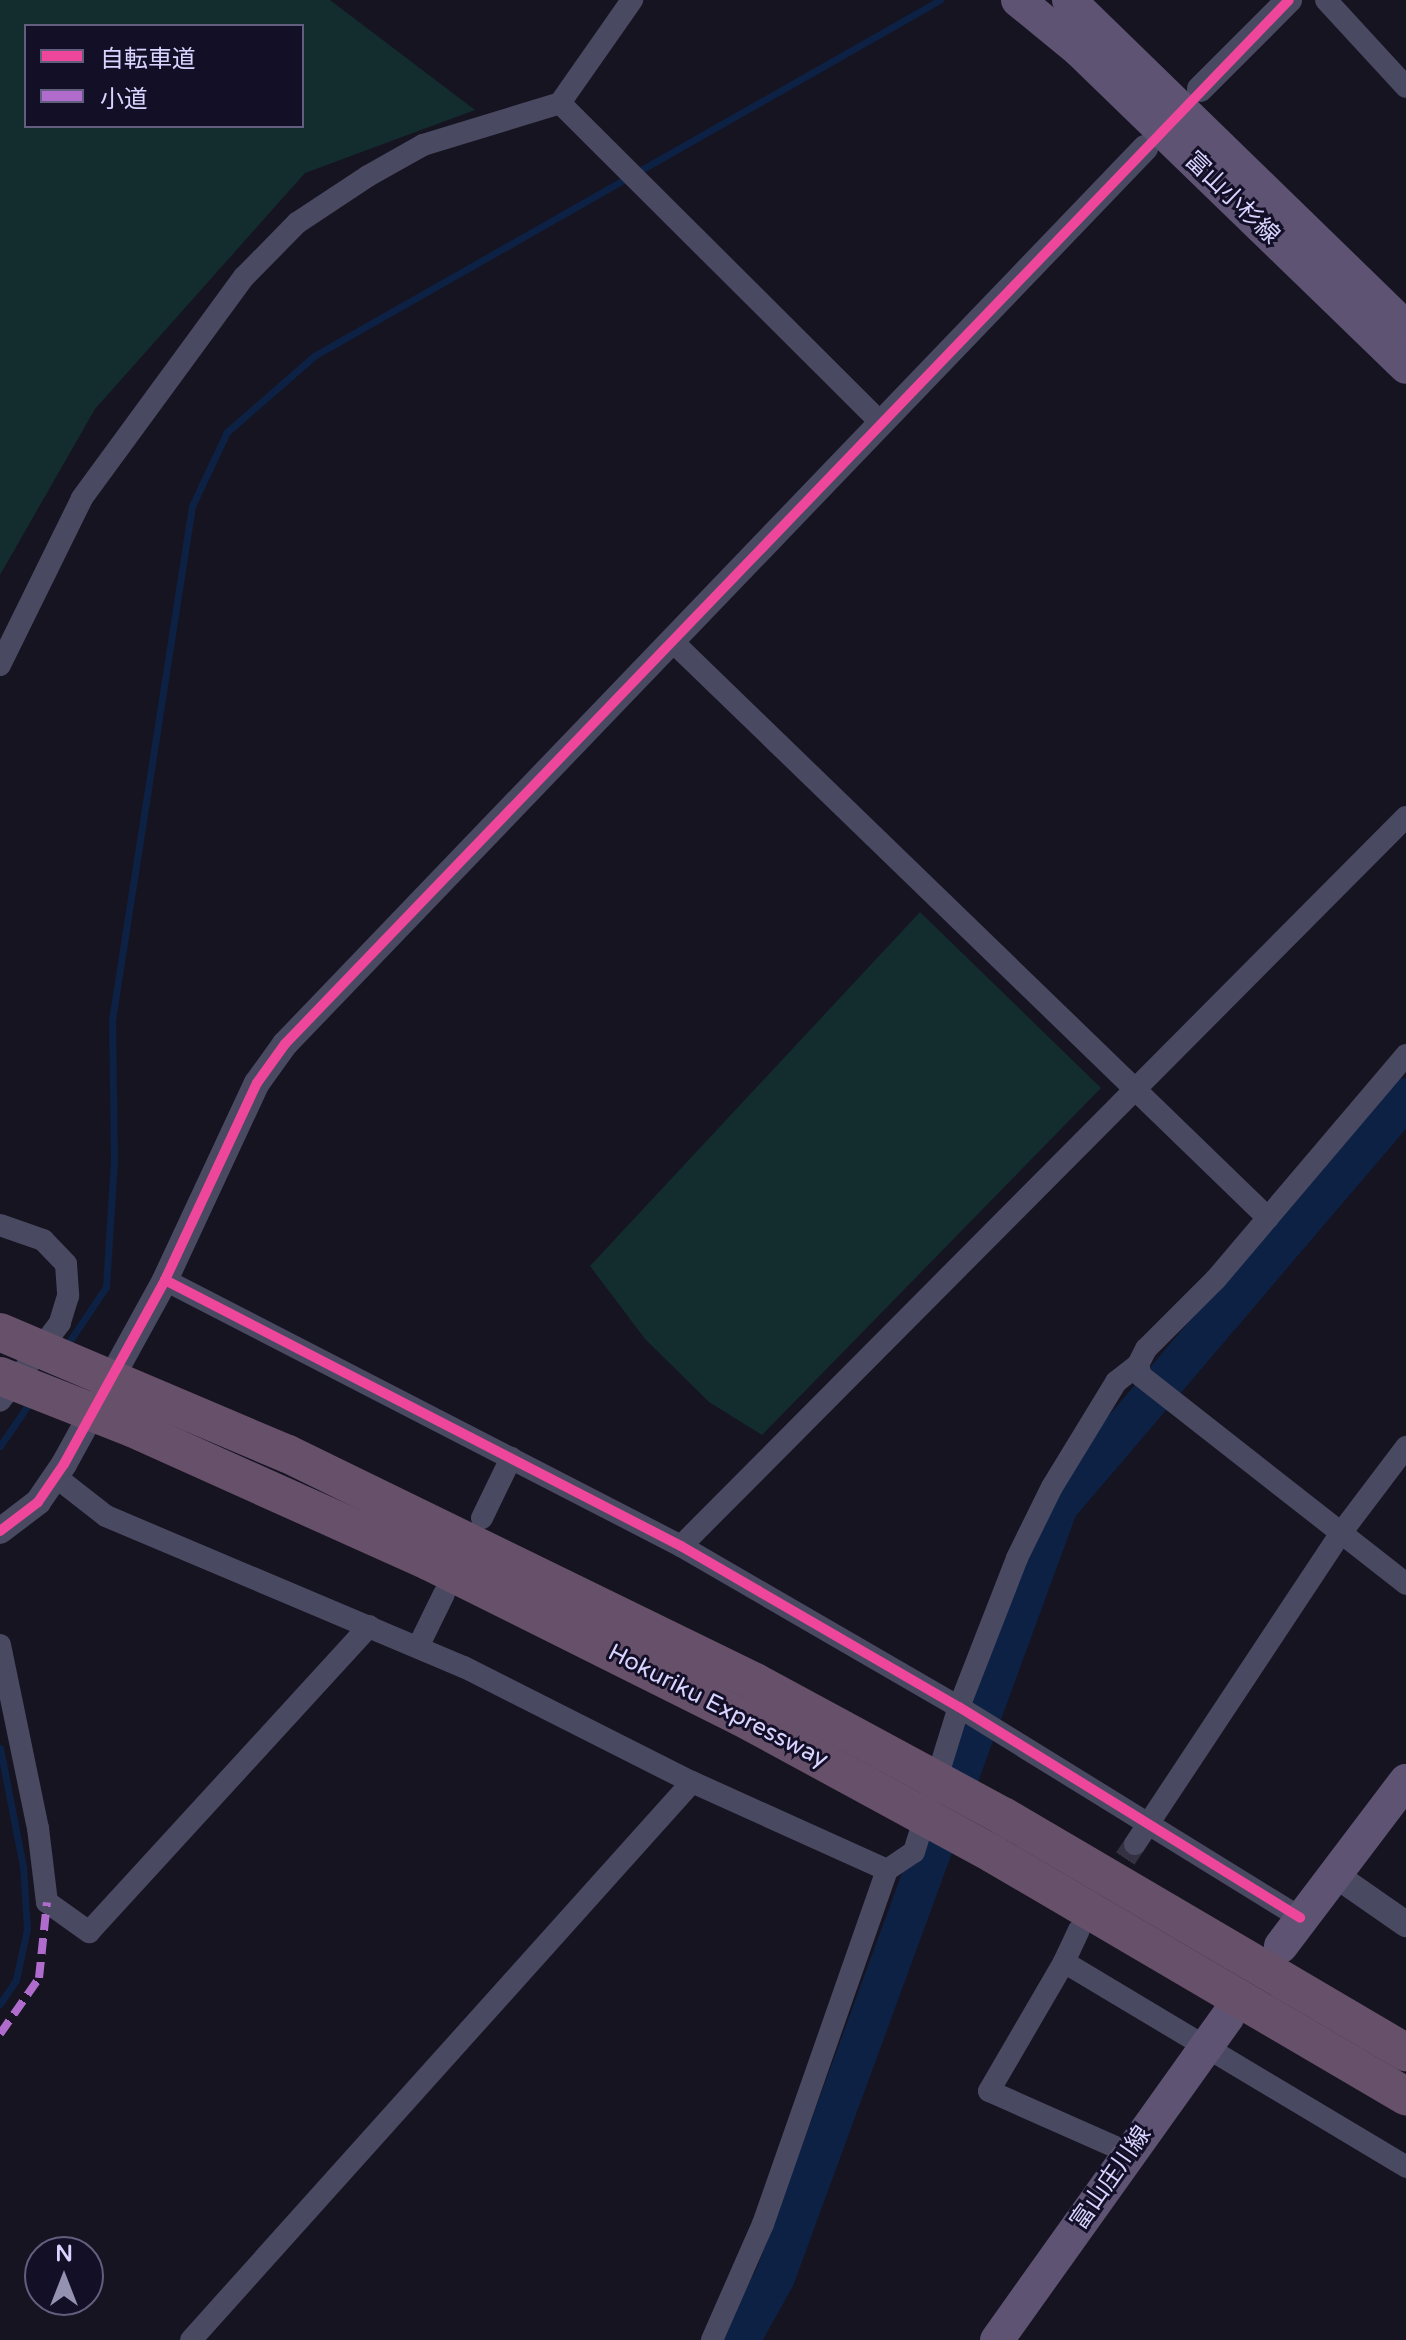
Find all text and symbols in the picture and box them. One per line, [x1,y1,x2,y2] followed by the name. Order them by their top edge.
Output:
[24,24,304,128] legend
[100,45,196,74] text: 自転車道
[100,85,148,114] text: 小道
[1179,146,1285,250] street label: 富山小杉線
[603,1638,833,1774] street label: Hokuriku Expressway
[1065,2121,1157,2235] street label: 富山庄川線
[24,2236,104,2316] north arrow
[55,2241,73,2267] text: N

